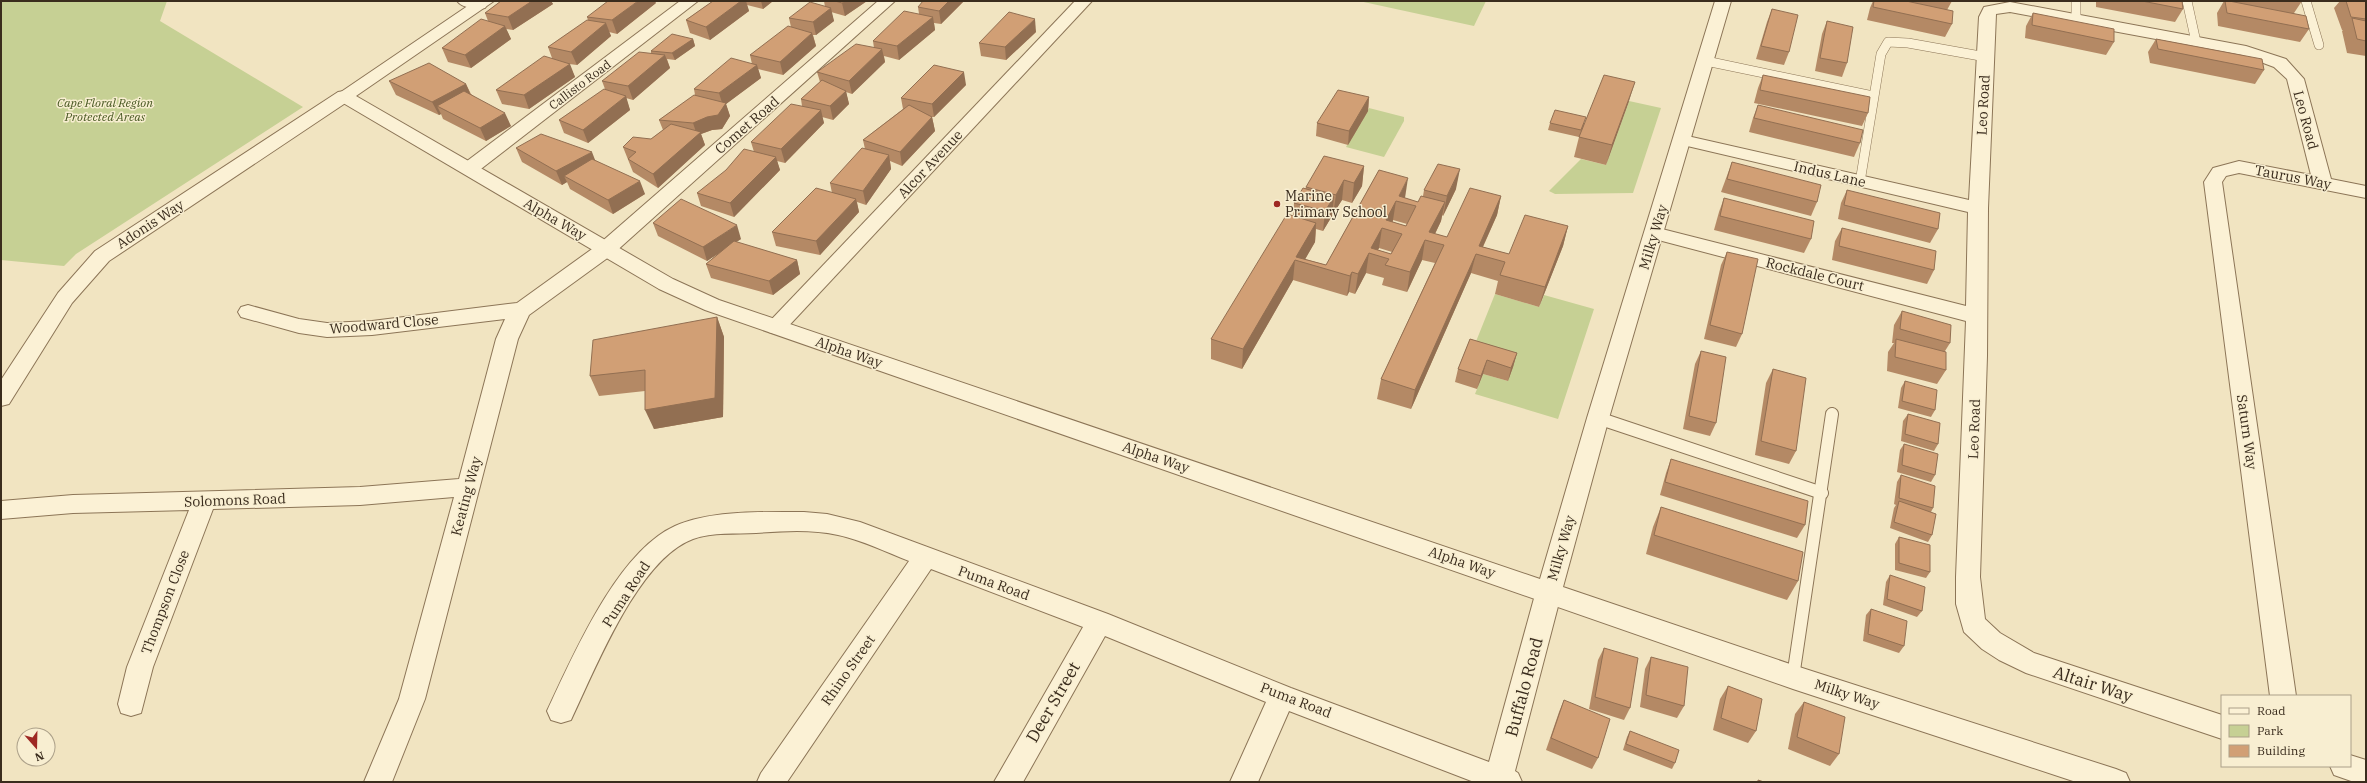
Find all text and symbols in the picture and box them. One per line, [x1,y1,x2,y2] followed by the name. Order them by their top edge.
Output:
[546,57,614,113] street label: Callisto Road
[1972,74,1994,136] street label: Leo Road
[2289,89,2323,152] street label: Leo Road
[711,92,783,158] street label: Comet Road
[57,95,153,124] park label: Cape Floral Region Protected Areas
[894,126,966,202] street label: Alcor Avenue
[1792,157,1868,191] street label: Indus Lane
[2253,161,2333,193] street label: Taurus Way
[1285,187,1387,221] place label: Marine Primary School
[520,194,590,244] street label: Alpha Way
[113,195,188,253] street label: Adonis Way
[1272,199,1282,209] marker: Marine Primary School
[1635,202,1672,272] street label: Milky Way
[1764,253,1866,295] street label: Rockdale Court
[329,310,439,338] street label: Woodward Close
[813,332,885,372] street label: Alpha Way
[2233,393,2261,471] street label: Saturn Way
[1964,398,1984,459] street label: Leo Road
[1120,437,1192,477] street label: Alpha Way
[447,454,485,538] street label: Keating Way
[184,489,287,511] street label: Solomons Road
[1543,513,1579,583] street label: Milky Way
[1426,542,1498,582] street label: Alpha Way
[137,547,193,657] street label: Thompson Close
[598,557,654,630] street label: Puma Road
[956,562,1033,604] street label: Puma Road
[817,631,879,709] street label: Rhino Street
[1500,635,1548,739] street label: Buffalo Road
[1021,658,1085,746] street label: Deer Street
[2050,661,2136,707] street label: Altair Way
[1812,675,1882,713] street label: Milky Way
[1258,678,1335,722] street label: Puma Road
[2221,695,2351,767] legend
[2257,703,2286,718] text: Road
[2257,723,2283,738] text: Park
[16,727,56,767] north arrow
[2257,743,2305,758] text: Building
[33,748,46,765] text: N

